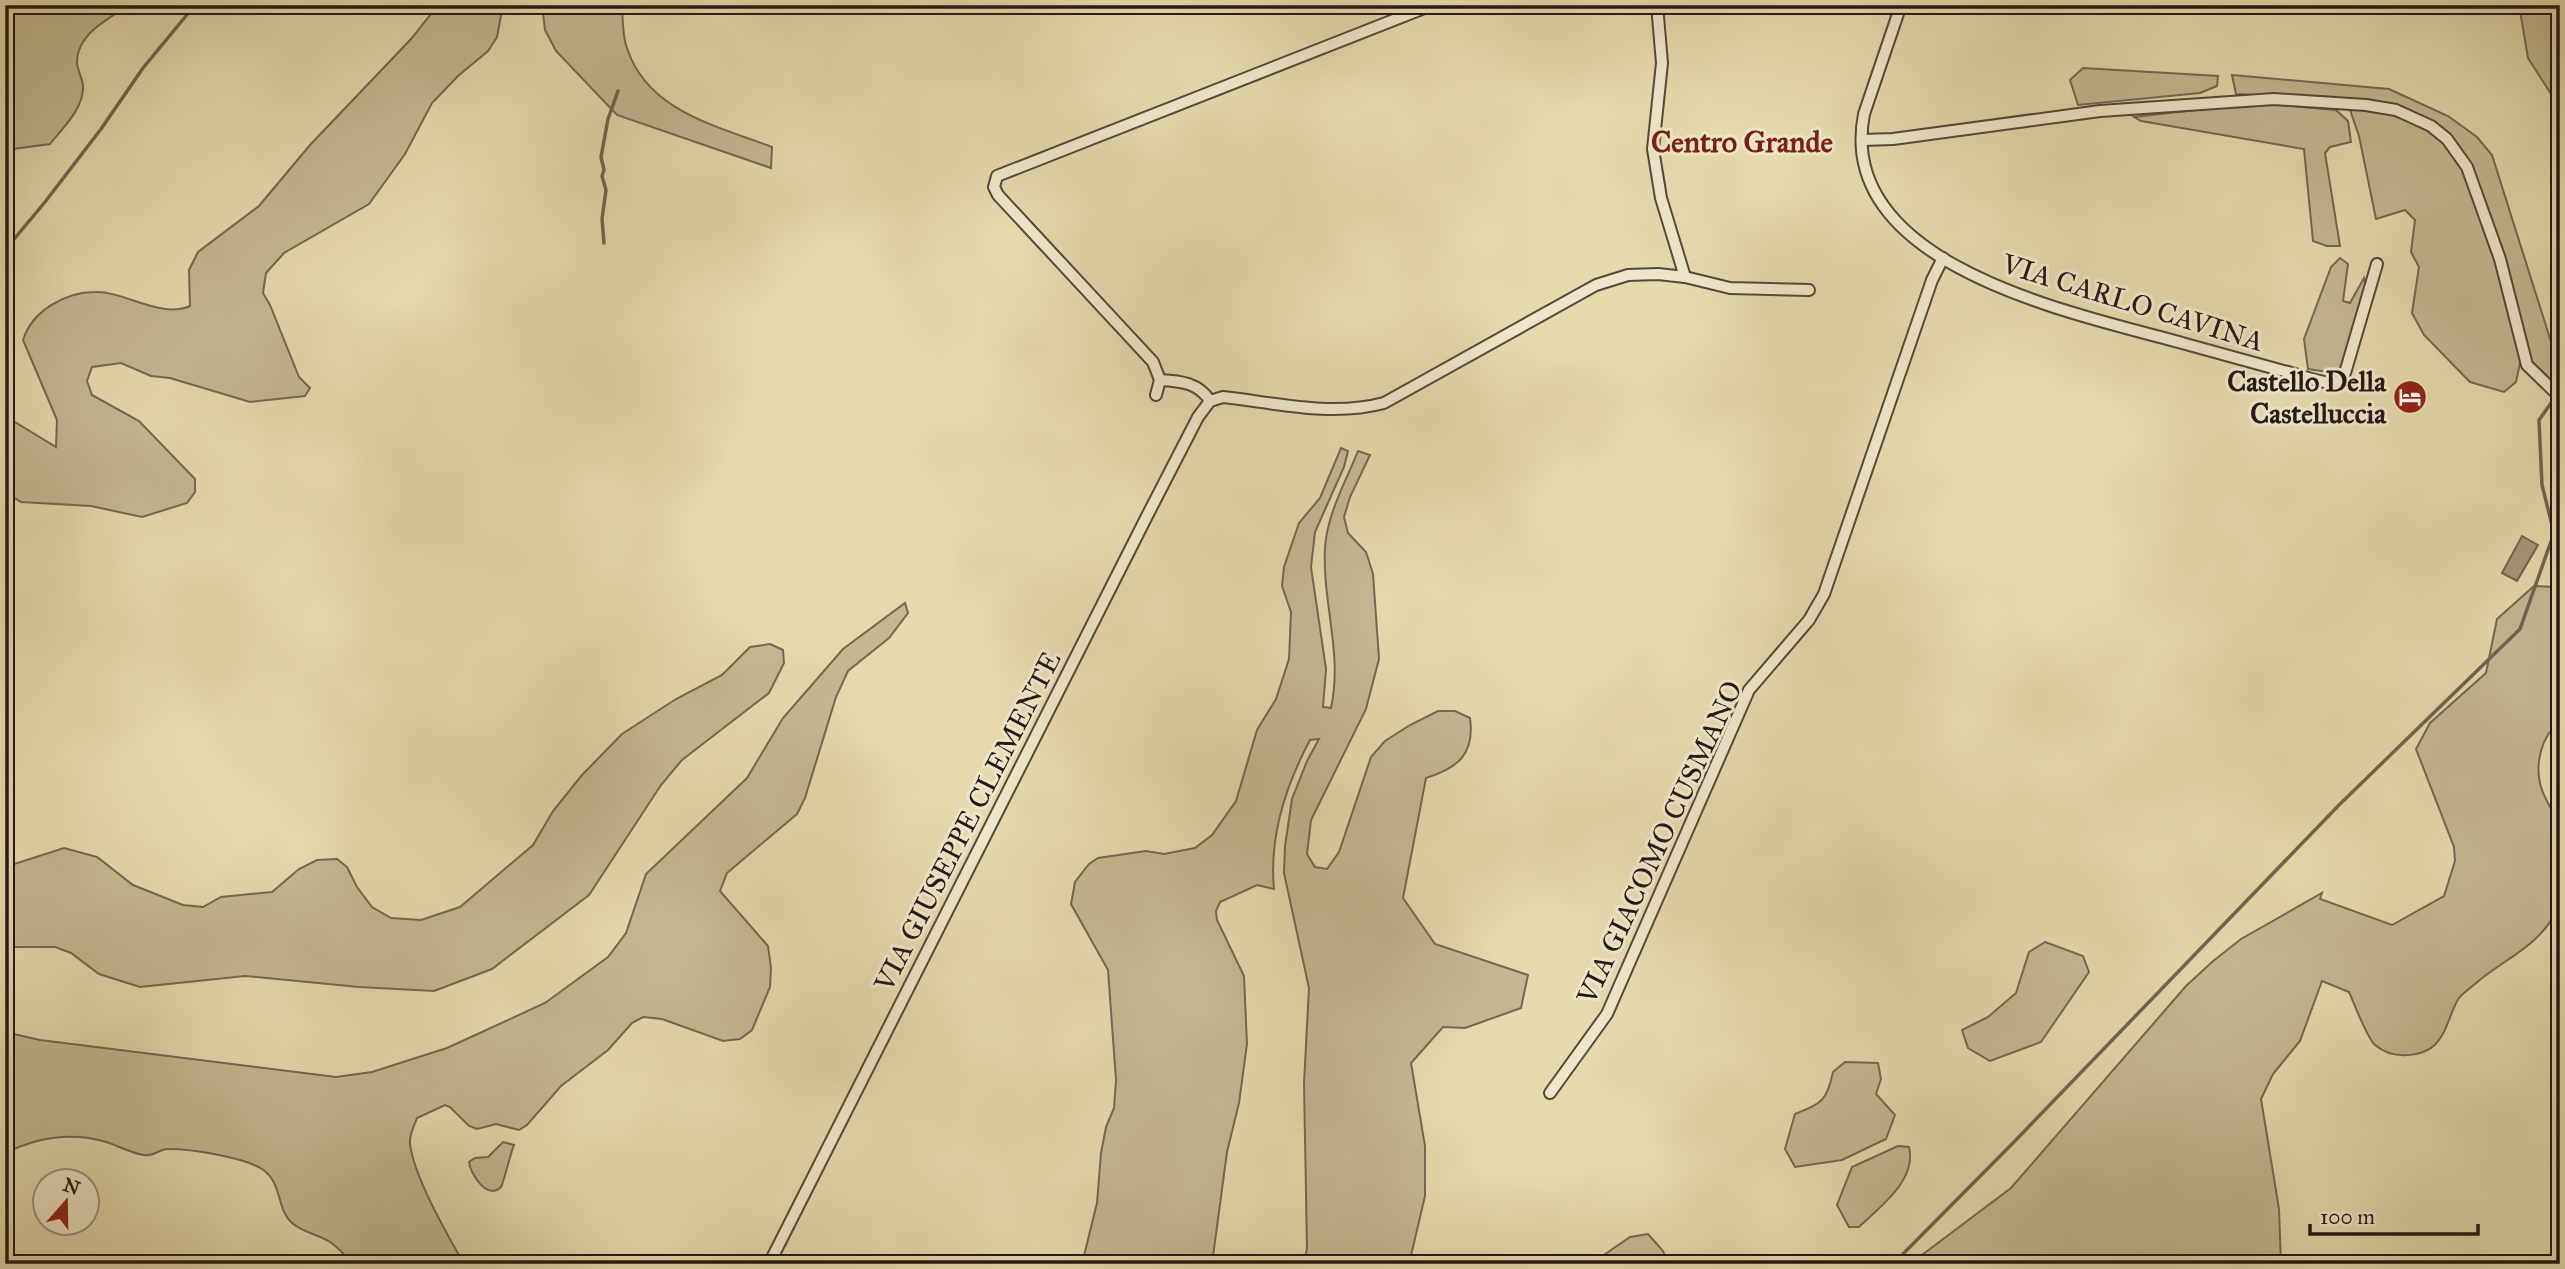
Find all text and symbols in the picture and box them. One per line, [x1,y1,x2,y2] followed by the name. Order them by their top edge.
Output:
[1651,124,1834,160] district label: Centro Grande
[1997,246,2268,359] street label: VIA CARLO CAVINA
[2227,364,2387,431] place label: Castello Della Castelluccia
[2391,378,2429,416] hotel icon: Castello Della Castelluccia
[866,645,1069,998] street label: VIA GIUSEPPE CLEMENTE
[1569,675,1750,1010] street label: VIA GIACOMO CUSMANO
[32,1168,102,1238] north arrow
[60,1173,83,1200] text: N
[2310,1192,2478,1236] scale bar
[2320,1204,2375,1230] text: 100 m

